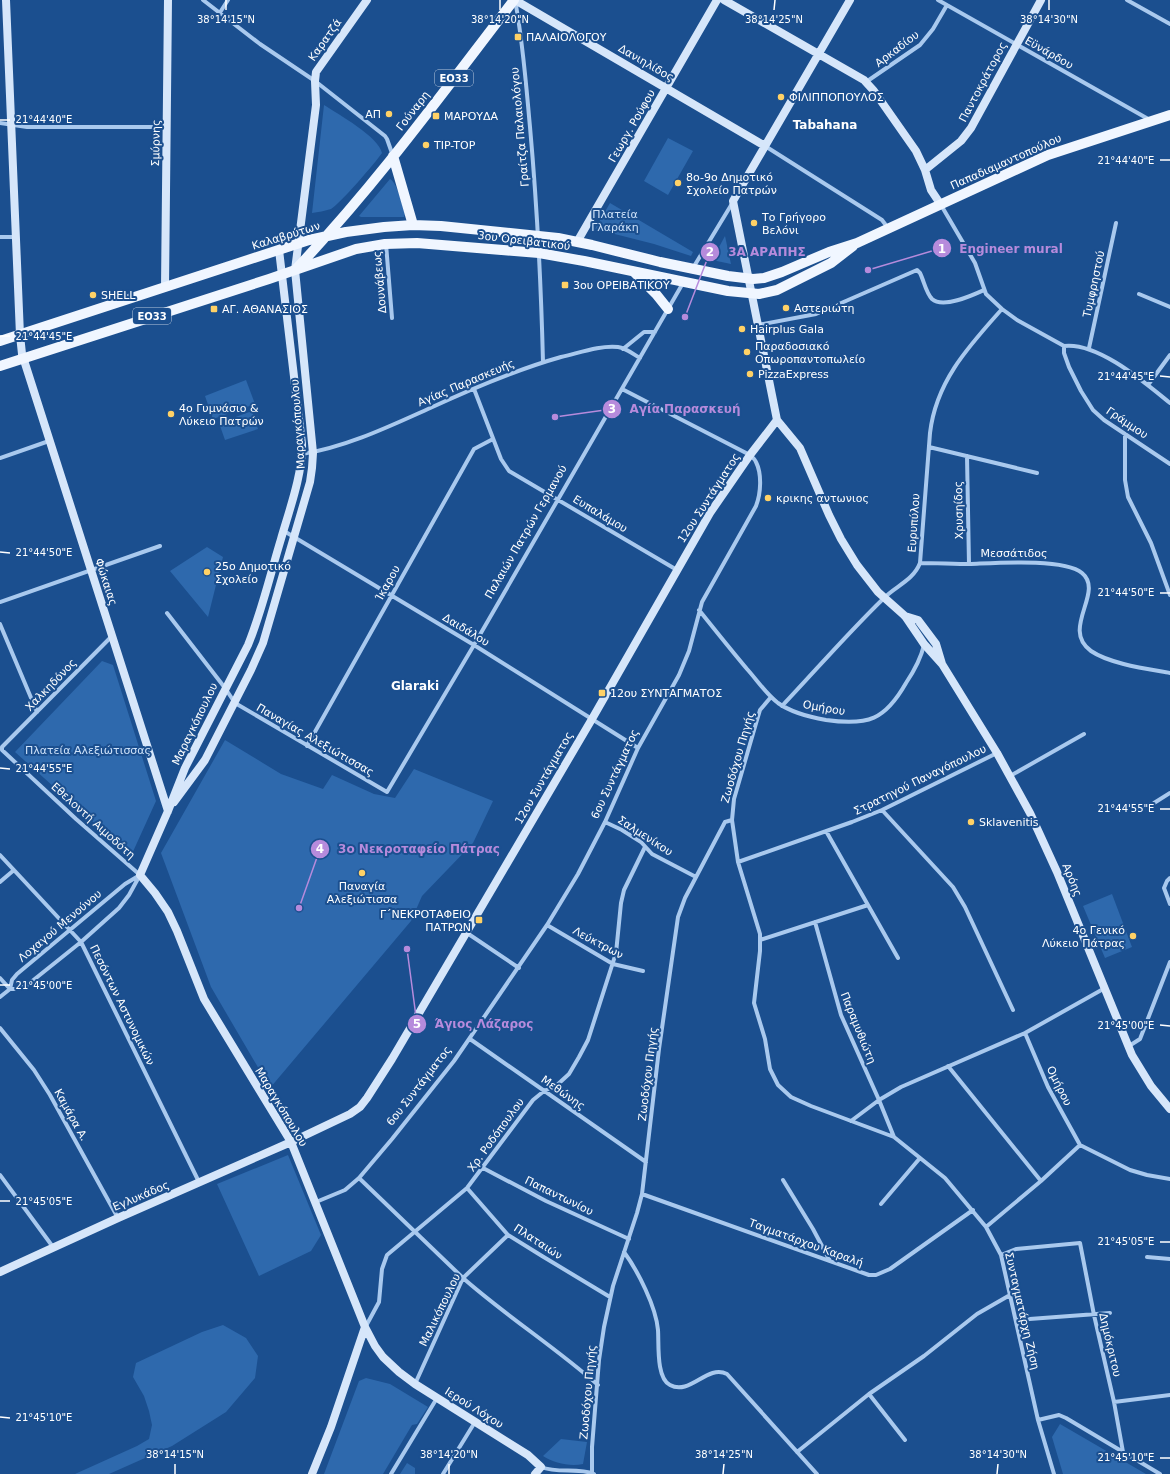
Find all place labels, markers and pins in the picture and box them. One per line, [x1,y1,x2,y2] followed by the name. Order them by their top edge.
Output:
[526,31,607,44] place label: ΠΑΛΑΙΟΛΟΓΟΥ
[513,32,523,42] marker: ΠΑΛΑΙΟΛΟΓΟΥ
[789,91,884,104] place label: ΦΙΛΙΠΠΟΠΟΥΛΟΣ
[776,92,786,102] marker: ΦΙΛΙΠΠΟΠΟΥΛΟΣ
[365,108,381,121] place label: ΑΠ
[384,109,394,119] marker: ΑΠ
[444,110,499,123] place label: ΜΑΡΟΥΔΑ
[431,111,441,121] marker: ΜΑΡΟΥΔΑ
[433,139,476,152] place label: TIP-TOP
[421,140,431,150] marker: TIP-TOP
[686,171,777,197] place label: 8o-9ο Δημοτικό Σχολείο Πατρών
[673,178,683,188] marker: 8o-9ο Δημοτικό Σχολείο Πατρών
[761,211,826,237] place label: Το Γρήγορο Βελόνι
[749,218,759,228] marker: Το Γρήγορο Βελόνι
[932,236,1071,260] callout: Engineer mural
[700,240,814,264] callout: 3Α ΑΡΑΠΗΣ
[573,279,670,292] place label: 3ου ΟΡΕΙΒΑΤΙΚΟΥ
[560,280,570,290] marker: 3ου ΟΡΕΙΒΑΤΙΚΟΥ
[101,289,136,302] place label: SHELL
[88,290,98,300] marker: SHELL
[794,302,855,315] place label: Αστεριώτη
[222,303,308,316] place label: ΑΓ. ΑΘΑΝΑΣΙΟΣ
[781,303,791,313] marker: Αστεριώτη
[209,304,219,314] marker: ΑΓ. ΑΘΑΝΑΣΙΟΣ
[750,323,824,336] place label: Hairplus Gala
[737,324,747,334] marker: Hairplus Gala
[755,340,866,366] place label: Παραδοσιακό Οπωροπαντοπωλείο
[742,347,752,357] marker: Παραδοσιακό Οπωροπαντοπωλείο
[758,368,829,381] place label: PizzaExpress
[745,369,755,379] marker: PizzaExpress
[602,397,748,421] callout: Αγία Παρασκευή
[179,402,264,428] place label: 4ο Γυμνάσιο & Λύκειο Πατρών
[166,409,176,419] marker: 4ο Γυμνάσιο & Λύκειο Πατρών
[776,492,869,505] place label: κρικης αντωνιος
[763,493,773,503] marker: κρικης αντωνιος
[215,560,291,586] place label: 25ο Δημοτικό Σχολείο
[202,567,212,577] marker: 25ο Δημοτικό Σχολείο
[610,687,722,700] place label: 12ου ΣΥΝΤΑΓΜΑΤΟΣ
[597,688,607,698] marker: 12ου ΣΥΝΤΑΓΜΑΤΟΣ
[979,816,1039,829] place label: Sklavenitis
[966,817,976,827] marker: Sklavenitis
[310,837,508,861] callout: 3o Νεκροταφείο Πάτρας
[357,868,367,878] marker: Παναγία Αλεξιώτισσα
[327,880,397,906] place label: Παναγία Αλεξιώτισσα
[380,908,471,934] place label: Γ΄ΝΕΚΡΟΤΑΦΕΙΟ ΠΑΤΡΩΝ
[474,915,484,925] marker: Γ΄ΝΕΚΡΟΤΑΦΕΙΟ ΠΑΤΡΩΝ
[1042,924,1125,950] place label: 4ο Γενικό Λύκειο Πάτρας
[1128,931,1138,941] marker: 4ο Γενικό Λύκειο Πάτρας
[407,1012,542,1036] callout: Άγιος Λάζαρος

